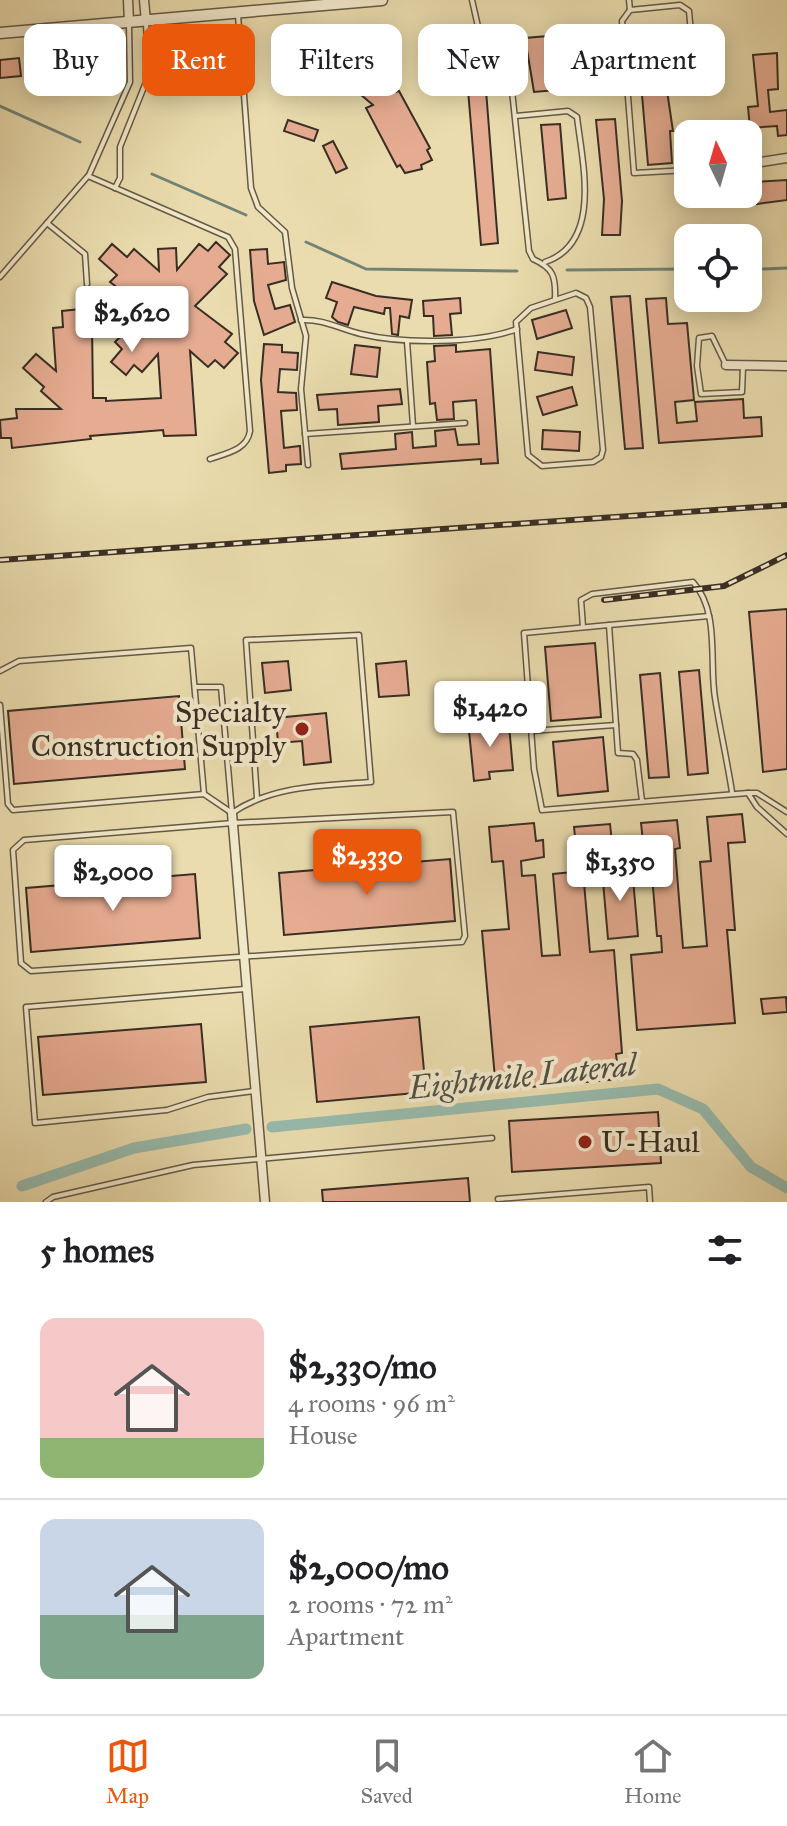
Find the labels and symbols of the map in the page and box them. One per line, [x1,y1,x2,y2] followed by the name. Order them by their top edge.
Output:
[674,120,762,208] north arrow
[67,286,197,354] pin: $2,620
[425,681,555,749] pin: $1,420
[31,694,287,764] place label: Specialty Construction Supply
[293,720,311,738] marker: Specialty Construction Supply
[302,829,432,897] pin: $2,330
[555,835,685,903] pin: $1,350
[48,845,178,913] pin: $2,000
[405,1045,640,1108] water label: Eightmile Lateral
[601,1124,701,1160] place label: U-Haul
[576,1133,594,1151] marker: U-Haul

